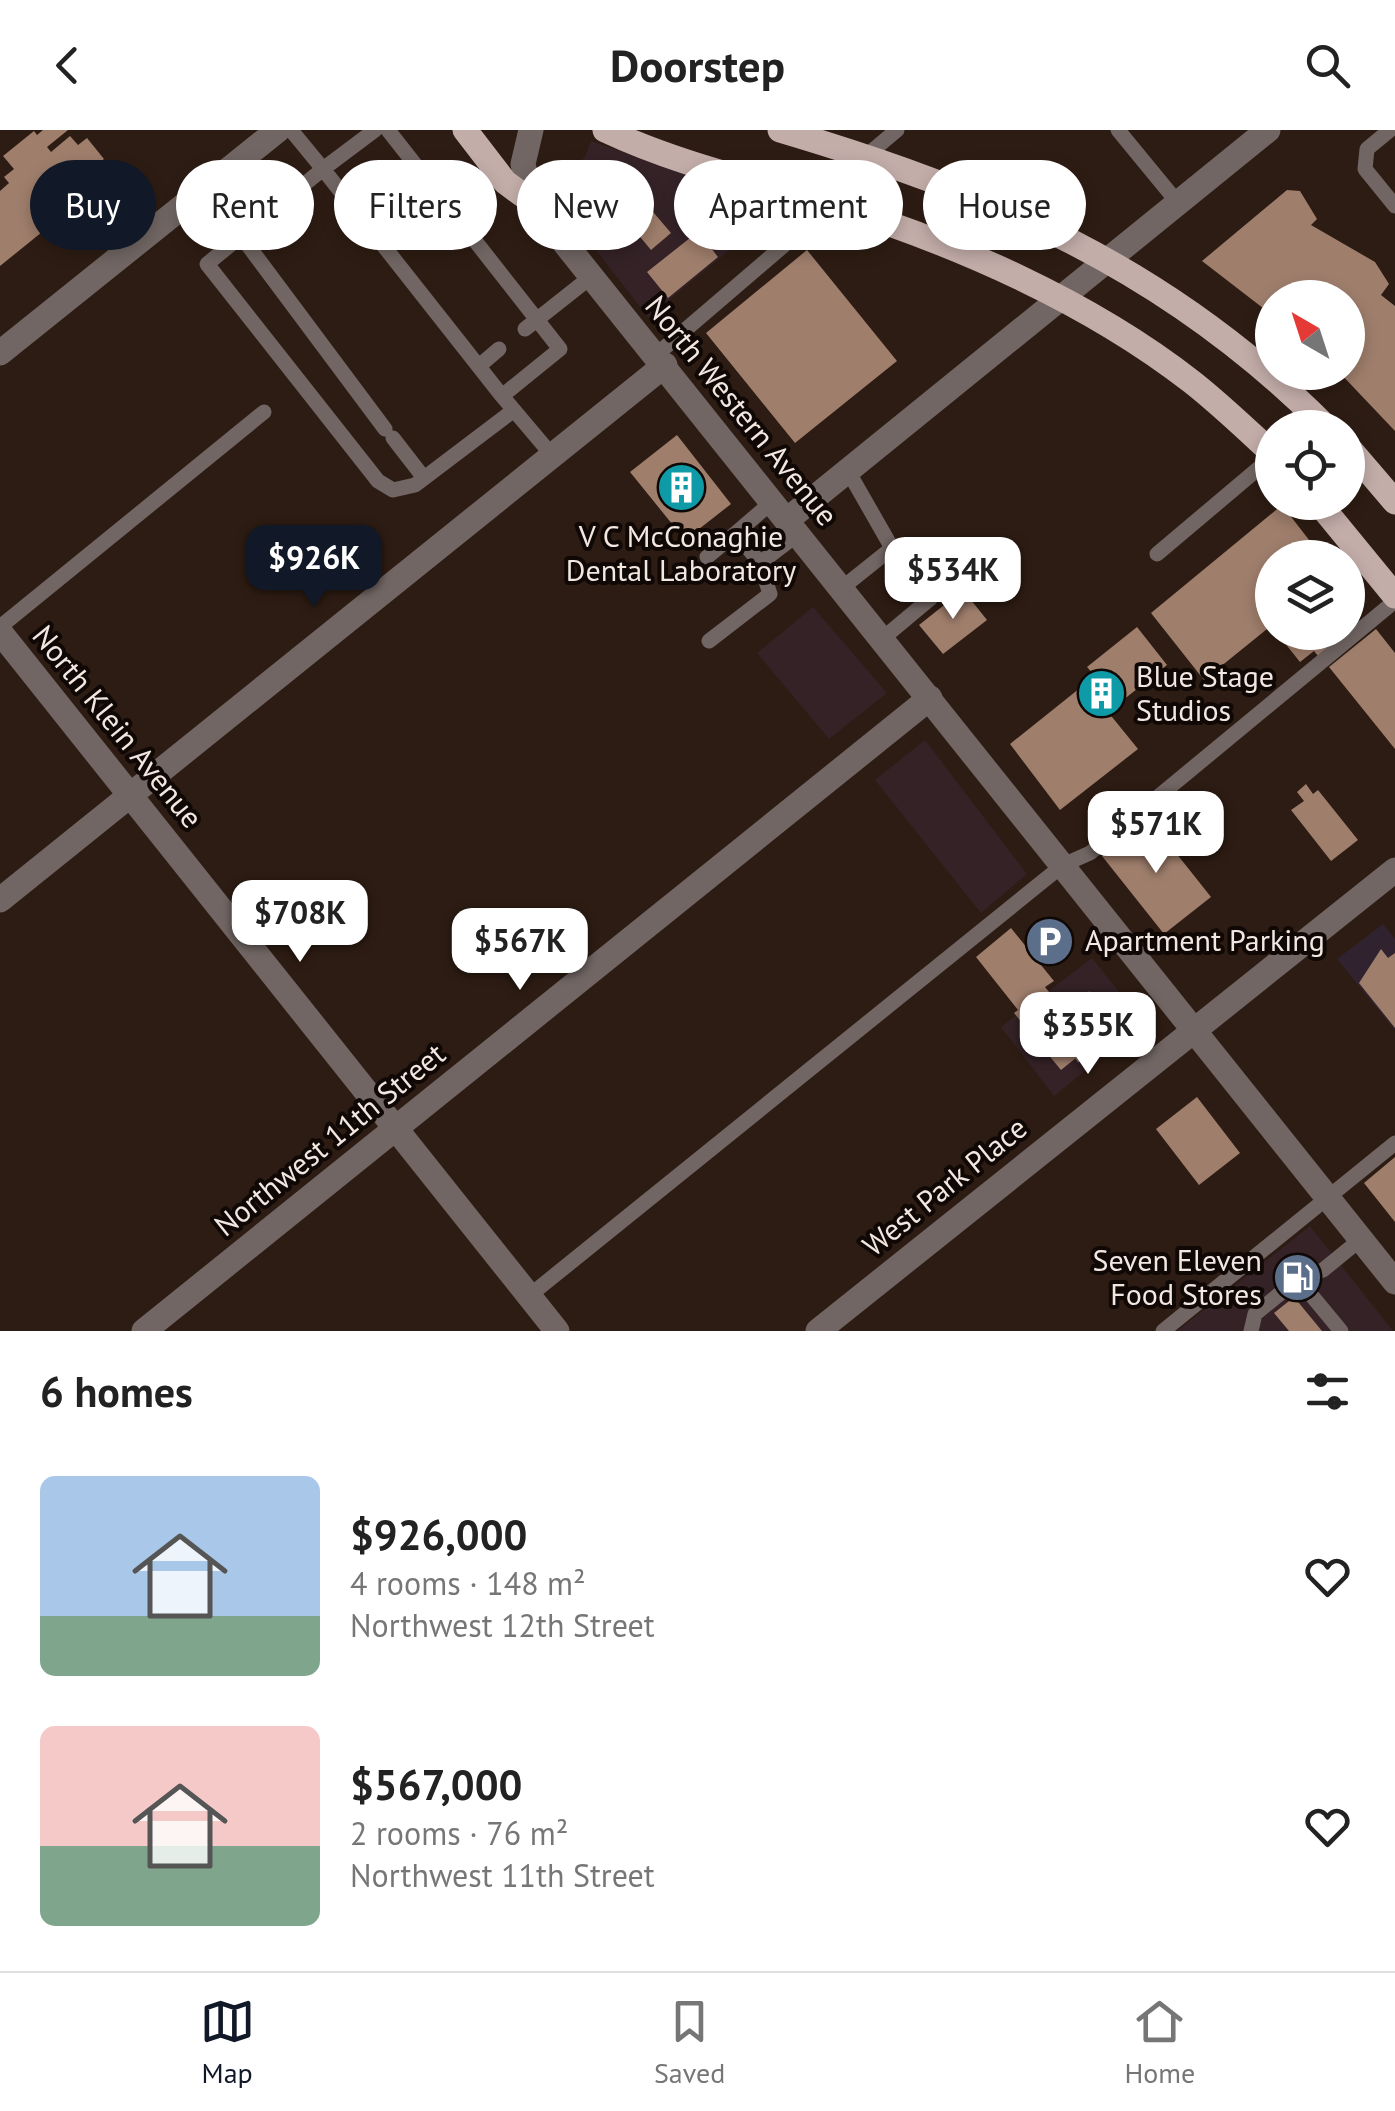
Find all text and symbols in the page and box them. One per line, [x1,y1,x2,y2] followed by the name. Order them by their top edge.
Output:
[610,36,785,94] text: Doorstep
[40,38,95,93] icon: back
[1300,38,1355,93] icon: search
[30,160,156,250] chip: Buy
[176,160,314,250] chip: Rent
[334,160,497,250] chip: Filters
[517,160,654,250] chip: New
[674,160,903,250] chip: Apartment
[923,160,1086,250] chip: House
[1255,280,1365,390] north arrow
[1255,280,1365,650] map controls
[637,287,847,533] street label: North Western Avenue
[1255,410,1365,520] button: locate
[655,462,707,514] building icon: V C McConaghie Dental Laboratory
[566,516,796,589] place label: V C McConaghie Dental Laboratory
[244,525,384,610] pin: $926K
[268,536,360,578] text: $926K
[883,537,1023,622] pin: $534K
[1255,540,1365,650] button: layers
[907,548,999,590] text: $534K
[25,617,212,835] street label: North Klein Avenue
[1136,656,1274,729] place label: Blue Stage Studios
[1075,668,1127,720] building icon: Blue Stage Studios
[1086,791,1226,876] pin: $571K
[1110,802,1202,844] text: $571K
[230,880,370,965] pin: $708K
[254,891,346,933] text: $708K
[450,908,590,993] pin: $567K
[1024,915,1076,967] parking icon: Apartment Parking
[474,919,566,961] text: $567K
[1085,920,1325,959] place label: Apartment Parking
[1018,992,1158,1077] pin: $355K
[1042,1003,1134,1045] text: $355K
[206,1034,452,1244] street label: Northwest 11th Street
[854,1108,1034,1264] street label: West Park Place
[1093,1240,1262,1313] place label: Seven Eleven Food Stores
[1271,1252,1323,1304] fuel station icon: Seven Eleven Food Stores
[40,1364,193,1419] text: 6 homes
[1300,1364,1355,1419] icon: filters
[350,1507,527,1562] text: $926,000
[120,1516,240,1636] icon: home
[1300,1549,1355,1604] icon: heart
[350,1562,586,1604] text: 4 rooms · 148 m²
[350,1604,655,1646] text: Northwest 12th Street
[350,1757,522,1812] text: $567,000
[120,1766,240,1886] icon: home
[1300,1799,1355,1854] icon: heart
[350,1812,568,1854] text: 2 rooms · 76 m²
[350,1854,655,1896] text: Northwest 11th Street
[200,1994,255,2091] tab: Map
[654,1994,725,2091] tab: Saved
[1125,1994,1195,2091] tab: Home

